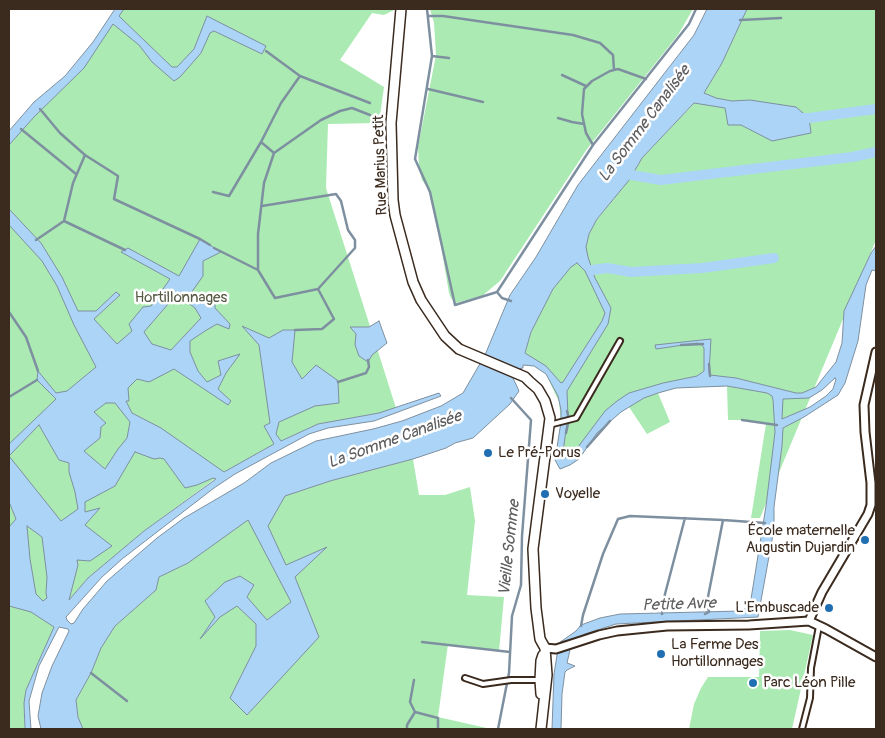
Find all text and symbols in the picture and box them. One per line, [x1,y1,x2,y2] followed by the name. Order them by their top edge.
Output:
[595,62,695,186] water label: La Somme Canalisée
[370,114,392,216] street label: Rue Marius Petit
[135,289,227,307] park label: Hortillonnages
[326,407,464,473] water label: La Somme Canalisée
[498,444,580,462] place label: Le Pré-Porus
[482,447,494,459] marker: Le Pré-Porus
[555,485,600,503] place label: Voyelle
[539,488,551,500] marker: Voyelle
[495,499,525,597] water label: Vieille Somme
[746,522,855,557] place label: École maternelle Augustin Dujardin
[859,534,871,546] marker: École maternelle Augustin Dujardin
[642,594,716,616] water label: Petite Avre
[735,599,819,617] place label: L'Embuscade
[823,602,835,614] marker: L'Embuscade
[671,636,763,671] place label: La Ferme Des Hortillonnages
[655,648,667,660] marker: La Ferme Des Hortillonnages
[763,674,855,692] place label: Parc Léon Pille
[747,677,759,689] marker: Parc Léon Pille

